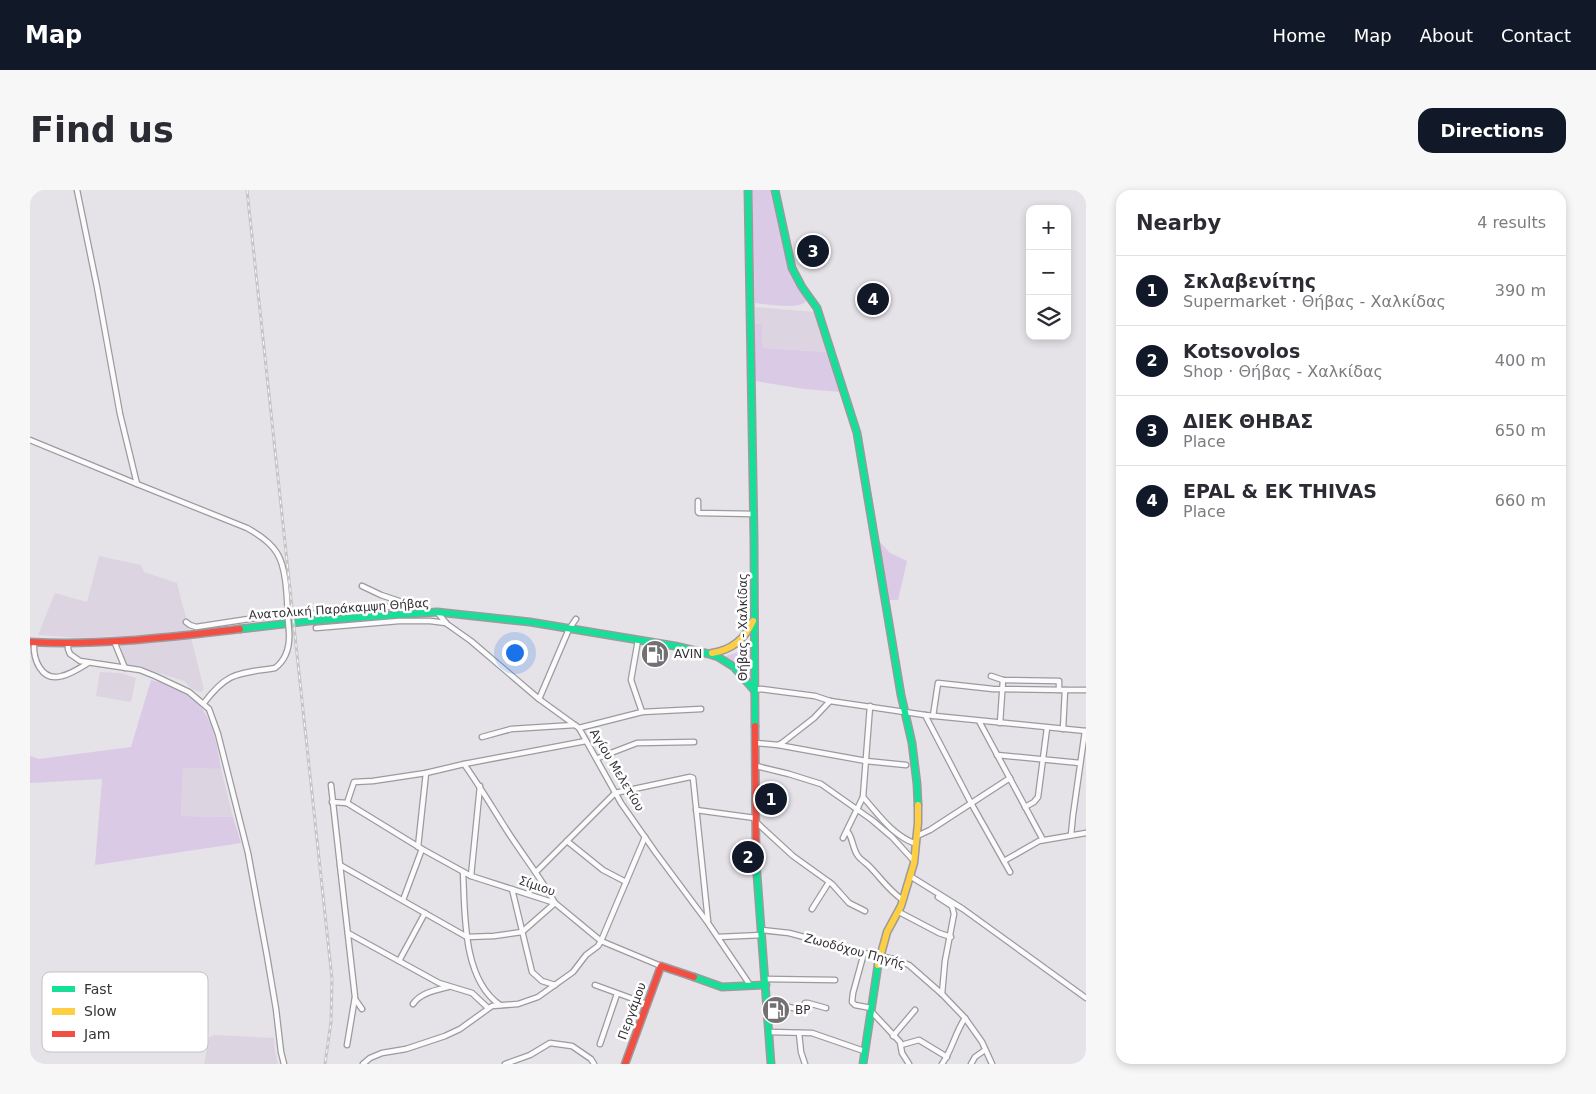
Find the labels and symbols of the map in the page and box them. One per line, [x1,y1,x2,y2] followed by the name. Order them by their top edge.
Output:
[797,232,829,270] pin: 3
[857,280,889,318] pin: 4
[736,573,750,681] street label: Θήβας - Χαλκίδας
[248,596,430,622] street label: Ανατολική Παράκαμψη Θήβας
[640,639,670,669] fuel station icon: AVIN
[502,640,528,666] your location
[674,647,702,661] place label: AVIN
[587,726,647,814] street label: Αγίου Μελετίου
[755,780,787,818] pin: 1
[732,838,764,876] pin: 2
[517,873,557,899] street label: Σίμιου
[803,931,907,971] street label: Ζωοδόχου Πηγής
[42,972,208,1052] legend
[615,980,649,1042] street label: Περγάμου
[84,981,113,997] text: Fast
[761,995,791,1025] fuel station icon: BP
[84,1003,117,1019] text: Slow
[795,1003,810,1017] place label: BP
[83,1026,110,1042] text: Jam

